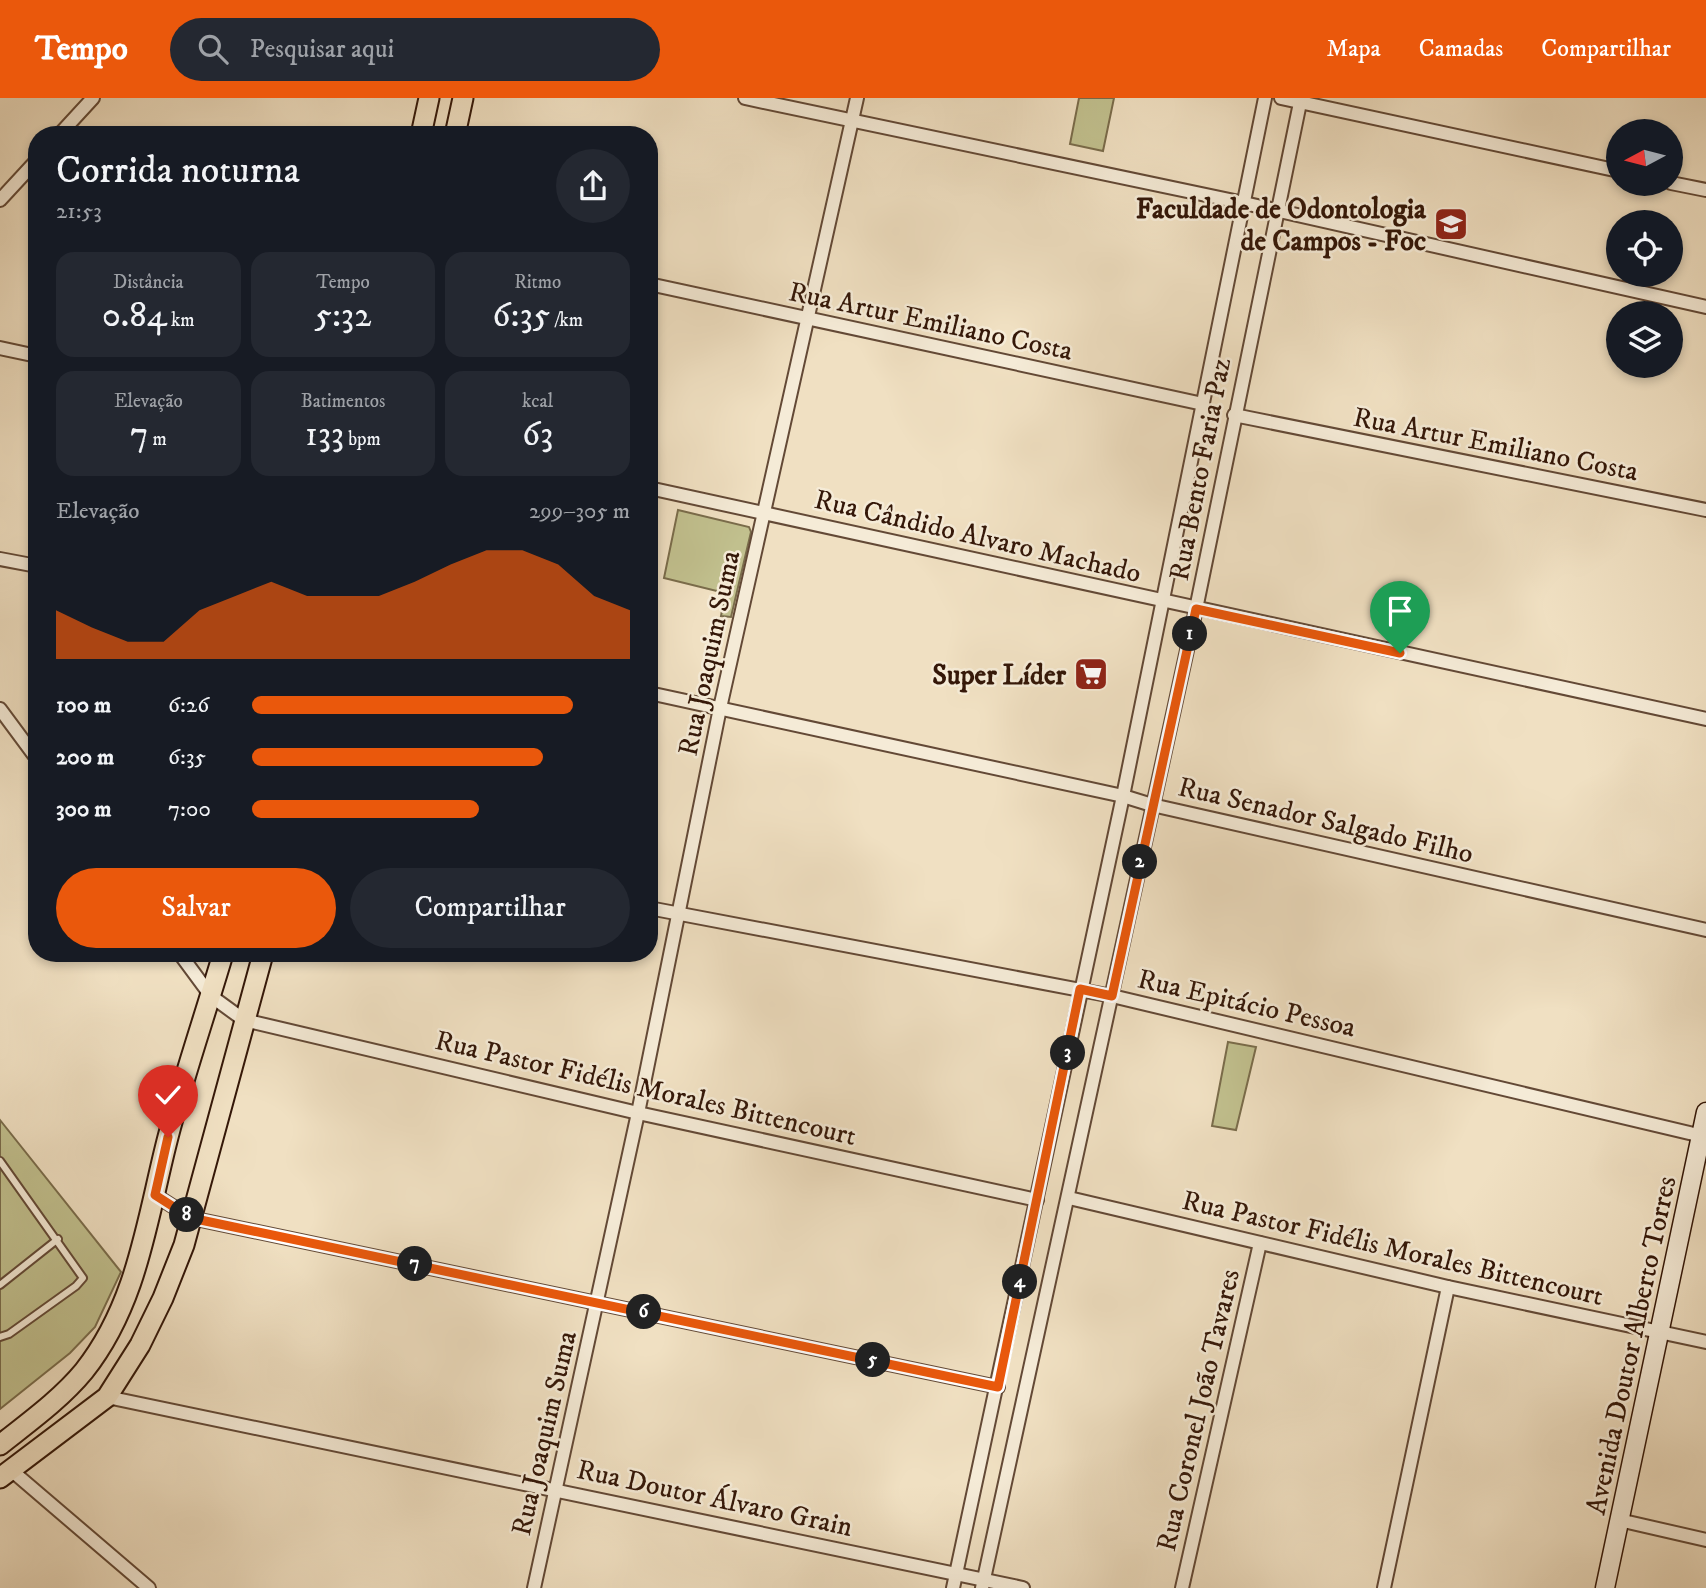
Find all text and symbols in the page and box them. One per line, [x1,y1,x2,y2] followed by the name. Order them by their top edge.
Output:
[170,18,660,81] search box
[35,29,128,70] text: Tempo
[194,30,232,68] icon: search
[250,33,394,66] text: Pesquisar aqui
[1326,34,1381,64] text: Mapa
[1419,34,1503,64] text: Camadas
[1541,34,1671,64] text: Compartilhar
[1606,119,1684,196] north arrow
[1606,119,1683,378] map controls
[56,147,300,195] text: Corrida noturna
[556,149,630,223] button: share
[1136,192,1427,259] place label: Faculdade de Odontologia de Campos - Foc
[56,197,102,226] text: 21:53
[1432,205,1470,243] school or university icon: Faculdade de Odontologia de Campos - Foc
[1606,210,1683,287] button: locate
[113,271,184,294] text: Distância
[316,271,370,294] text: Tempo
[514,271,561,294] text: Ritmo
[786,274,1076,369] street label: Rua Artur Emiliano Costa
[102,294,167,338] text: 0.84
[315,294,371,338] text: 5:32
[492,294,550,338] text: 6:35
[1606,301,1683,378] button: layers
[167,309,195,332] text: km
[550,309,583,332] text: /km
[1162,355,1239,584] street label: Rua Bento Faria Paz
[114,390,183,413] text: Elevação
[301,390,385,413] text: Batimentos
[522,390,553,413] text: kcal
[1350,400,1641,489] street label: Rua Artur Emiliano Costa
[130,413,148,457] text: 7
[305,413,344,457] text: 133
[522,413,553,457] text: 63
[148,428,167,451] text: m
[344,428,381,451] text: bpm
[811,482,1144,591] street label: Rua Cândido Alvaro Machado
[56,497,139,526] text: Elevação
[529,497,630,526] text: 299–305 m
[671,547,748,759] street label: Rua Joaquim Suma
[1370,581,1430,653] pin
[1381,592,1419,630] icon: arrive
[1172,616,1208,652] pin: 1
[1186,622,1193,645] text: 1
[1072,655,1110,693] supermarket icon: Super Líder
[932,658,1067,693] place label: Super Líder
[56,691,111,720] text: 100 m
[168,691,209,720] text: 6:26
[56,743,114,772] text: 200 m
[168,743,206,772] text: 6:35
[1175,769,1477,871] street label: Rua Senador Salgado Filho
[56,795,112,824] text: 300 m
[168,795,211,824] text: 7:00
[1122,844,1158,880] pin: 2
[1135,850,1144,873] text: 2
[56,868,336,948] button: Salvar
[350,868,630,948] button: Compartilhar
[1134,961,1359,1046] street label: Rua Epitácio Pessoa
[432,1023,860,1154] street label: Rua Pastor Fidélis Morales Bittencourt
[1050,1035,1086,1070] pin: 3
[1064,1041,1071,1064] text: 3
[138,1065,198,1137] pin
[149,1076,187,1114] icon: check
[1578,1173,1684,1518] street label: Avenida Doutor Alberto Torres
[1179,1183,1607,1314] street label: Rua Pastor Fidélis Morales Bittencourt
[170,1198,204,1232] pin: 8
[182,1203,191,1226] text: 8
[398,1246,432,1282] pin: 7
[409,1252,420,1275] text: 7
[1002,1264,1038,1300] pin: 4
[1149,1266,1248,1555] street label: Rua Coronel João Tavares
[1014,1270,1025,1293] text: 4
[626,1294,662,1330] pin: 6
[639,1300,648,1323] text: 6
[504,1328,585,1539] street label: Rua Joaquim Suma
[856,1342,890,1378] pin: 5
[868,1348,877,1371] text: 5
[574,1451,856,1545] street label: Rua Doutor Álvaro Grain

